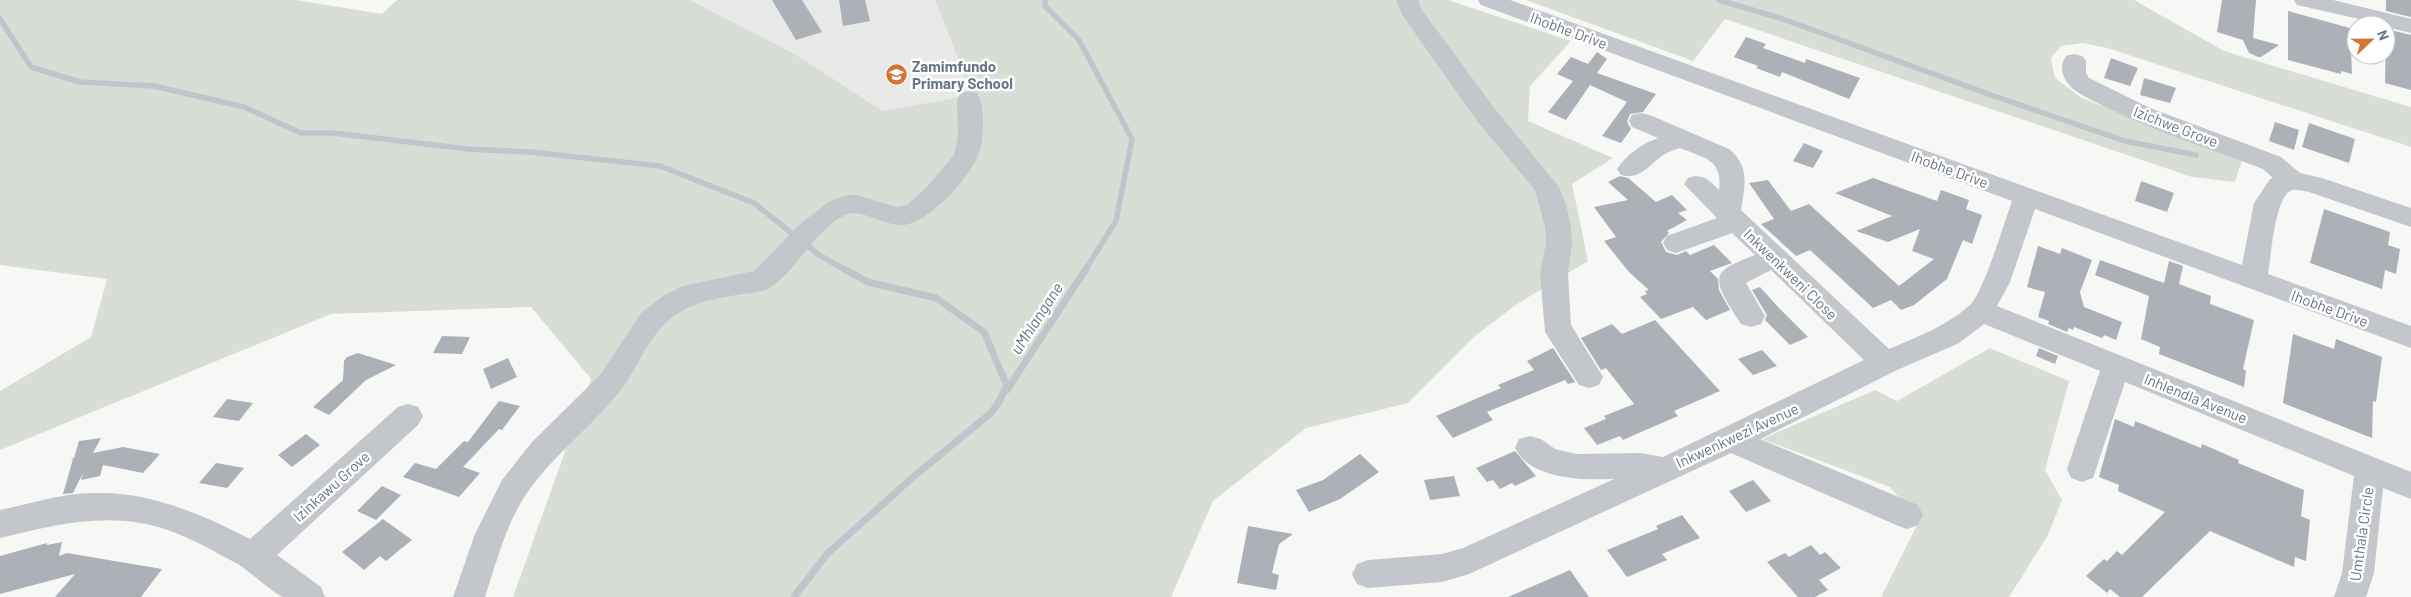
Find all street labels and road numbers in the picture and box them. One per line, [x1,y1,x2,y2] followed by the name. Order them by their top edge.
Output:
[1528,8,1610,52] street label: Ihobhe Drive
[2131,102,2221,150] street label: Izichwe Grove
[1909,147,1991,191] street label: Ihobhe Drive
[1740,225,1842,323] street label: Inkwenkweni Close
[2289,286,2371,330] street label: Ihobhe Drive
[2142,369,2250,427] street label: Inhlendla Avenue
[1673,399,1801,471] street label: Inkwenkwezi Avenue
[289,447,373,525] street label: Izinkawu Grove
[2345,486,2377,582] street label: Umthala Circle

